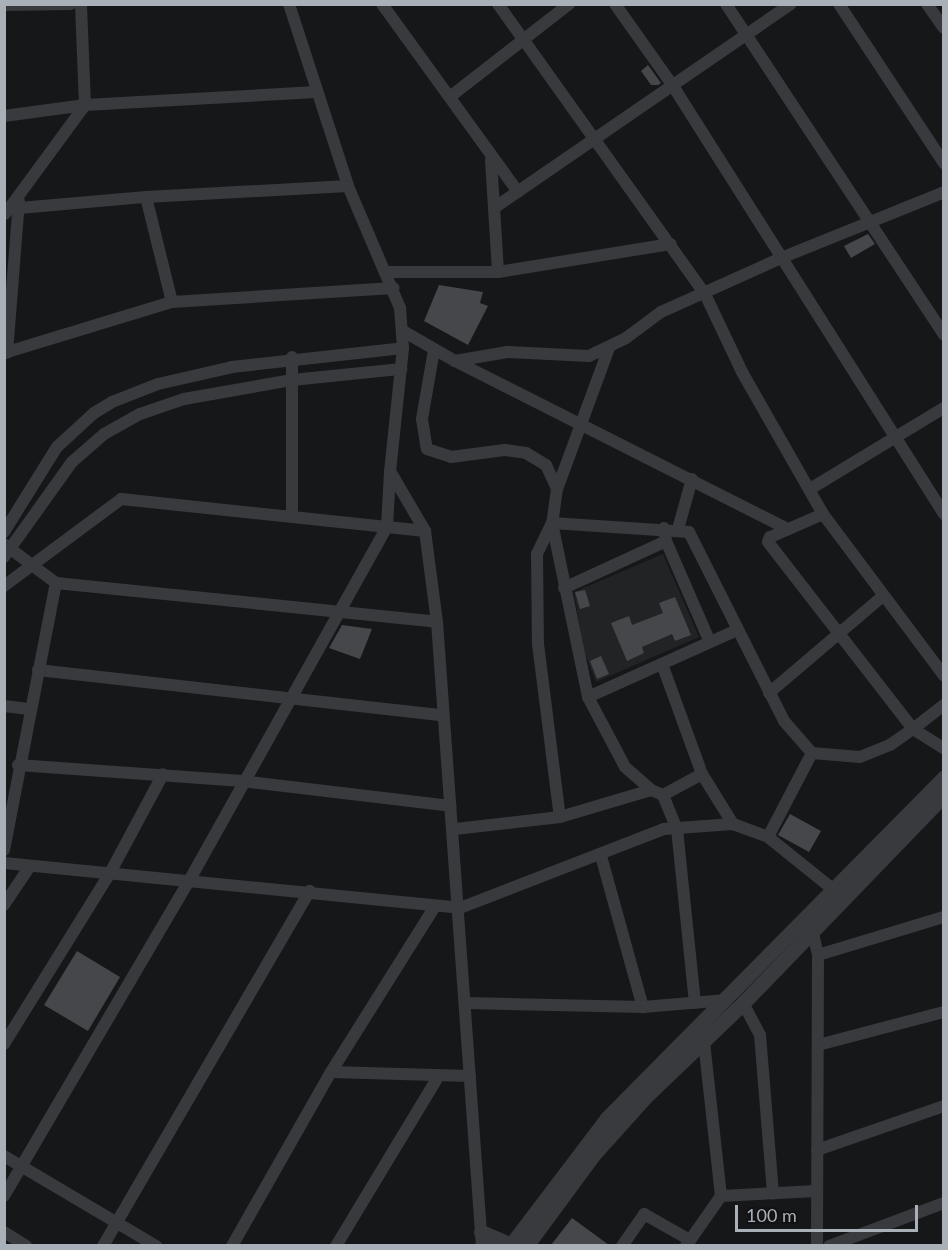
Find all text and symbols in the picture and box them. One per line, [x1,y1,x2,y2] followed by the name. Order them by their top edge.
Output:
[738,1193,921,1231] scale bar
[746,1204,797,1226] text: 100 m

